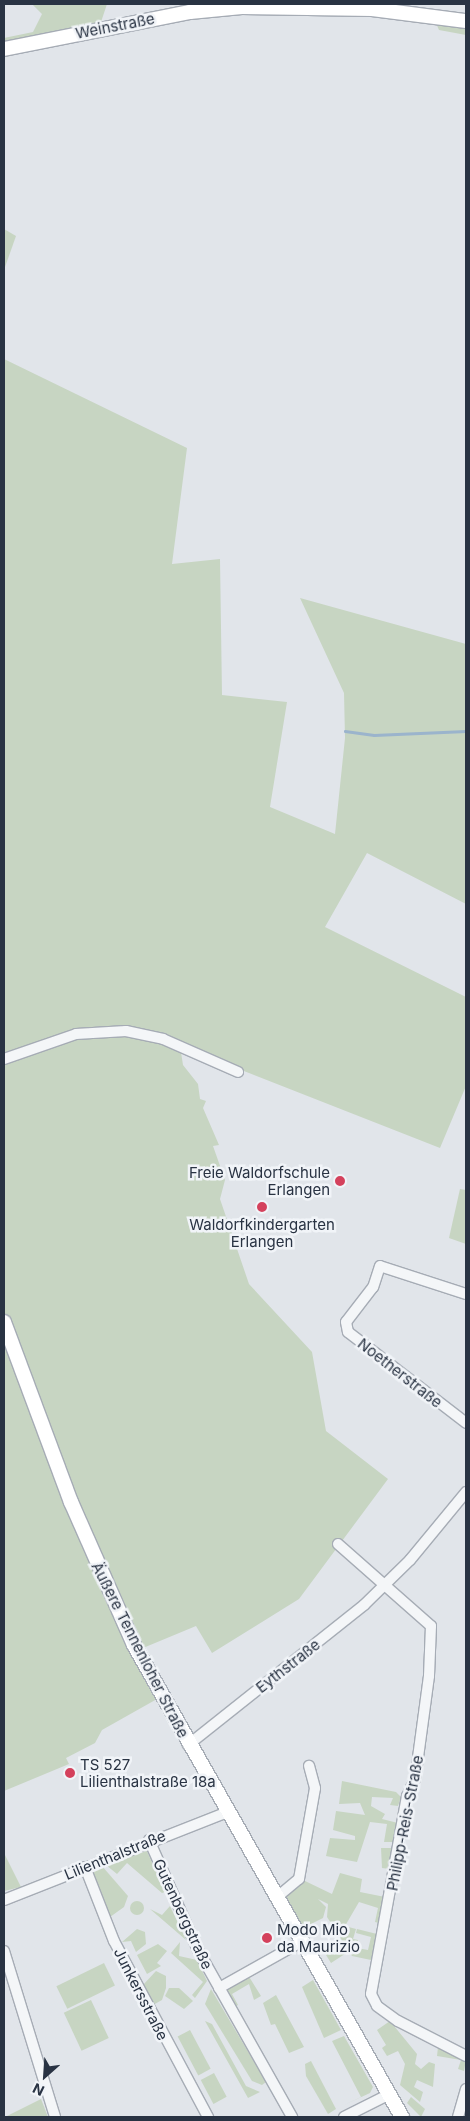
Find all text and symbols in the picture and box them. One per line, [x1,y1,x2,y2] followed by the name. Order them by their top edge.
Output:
[74,10,156,42] street label: Weinstraße
[189,1163,330,1198] place label: Freie Waldorfschule Erlangen
[334,1175,346,1187] marker: Freie Waldorfschule Erlangen
[256,1201,268,1213] marker: Waldorfkindergarten Erlangen
[189,1215,335,1250] place label: Waldorfkindergarten Erlangen
[354,1334,446,1412] street label: Noetherstraße
[88,1559,192,1741] street label: Äußere Tennenloher Straße
[252,1635,324,1697] street label: Eythstraße
[383,1754,427,1892] street label: Philipp-Reis-Straße
[80,1755,216,1790] place label: TS 527 Lilienthalstraße 18a
[64,1767,76,1779] marker: TS 527 Lilienthalstraße 18a
[62,1826,168,1884] street label: Lilienthalstraße
[150,1856,216,1972] street label: Gutenbergstraße
[277,1920,360,1955] place label: Modo Mio da Maurizio
[261,1932,273,1944] marker: Modo Mio da Maurizio
[110,1945,172,2043] street label: Junkersstraße
[20,2051,70,2101] north arrow
[30,2080,47,2100] text: N

